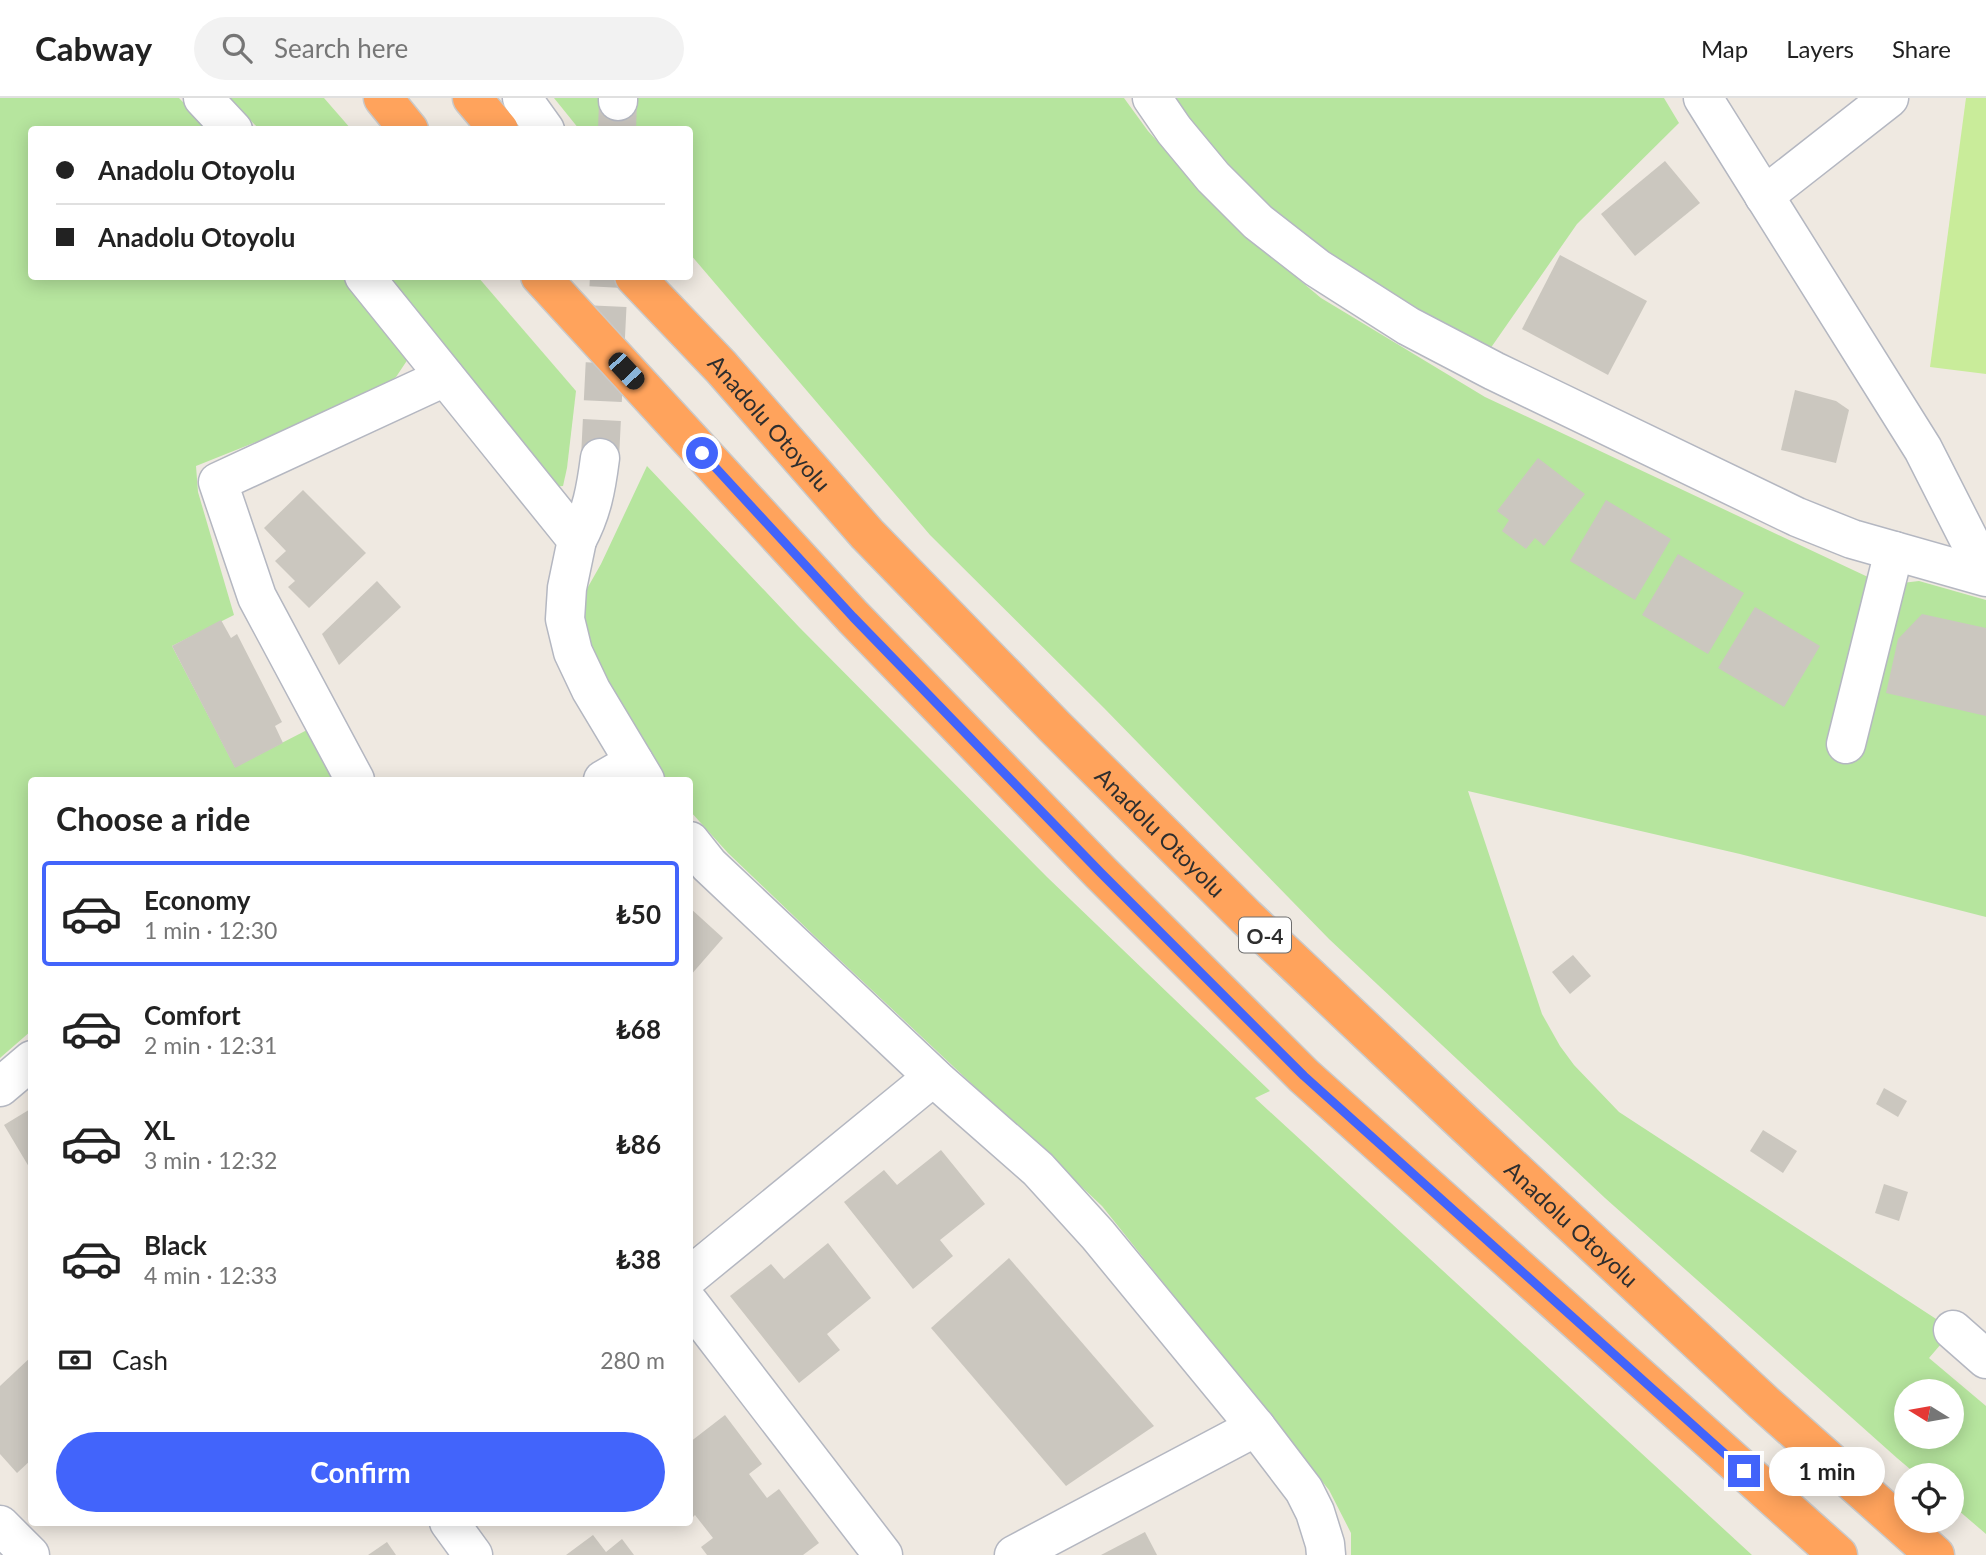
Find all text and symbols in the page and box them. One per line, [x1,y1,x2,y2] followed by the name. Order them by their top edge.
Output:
[194,17,684,80] search box
[35,28,152,68] text: Cabway
[218,29,256,67] icon: search
[274,32,408,64] text: Search here
[1701,34,1748,63] text: Map
[1786,34,1854,63] text: Layers
[1892,34,1951,63] text: Share
[98,154,295,186] text: Anadolu Otoyolu
[98,221,295,253] text: Anadolu Otoyolu
[604,348,649,394] car
[703,349,837,497] street label: Anadolu Otoyolu
[686,437,718,469] route start
[1090,761,1231,903] street label: Anadolu Otoyolu
[56,799,250,838] text: Choose a ride
[60,882,123,945] icon: car
[144,884,250,916] text: Economy
[616,898,661,930] text: ₺50
[144,916,277,944] text: 1 min · 12:30
[1239,918,1291,952] road number: O-4
[60,997,123,1060] icon: car
[144,999,241,1031] text: Comfort
[616,1013,661,1045] text: ₺68
[144,1031,277,1059] text: 2 min · 12:31
[60,1112,123,1175] icon: car
[144,1114,175,1146] text: XL
[616,1128,661,1160] text: ₺86
[144,1146,277,1174] text: 3 min · 12:32
[1499,1155,1644,1293] street label: Anadolu Otoyolu
[60,1227,123,1290] icon: car
[144,1229,207,1261] text: Black
[616,1243,661,1275] text: ₺38
[144,1261,277,1289] text: 4 min · 12:33
[56,1341,94,1379] icon: cash
[112,1344,168,1376] text: Cash
[600,1346,665,1374] text: 280 m
[1894,1379,1964,1449] north arrow
[1894,1379,1964,1533] map controls
[56,1432,665,1512] button: Confirm
[1768,1446,1884,1496] callout: 1 min
[1728,1455,1760,1487] route end
[1798,1457,1856,1485] text: 1 min
[1894,1463,1964,1533] button: locate

